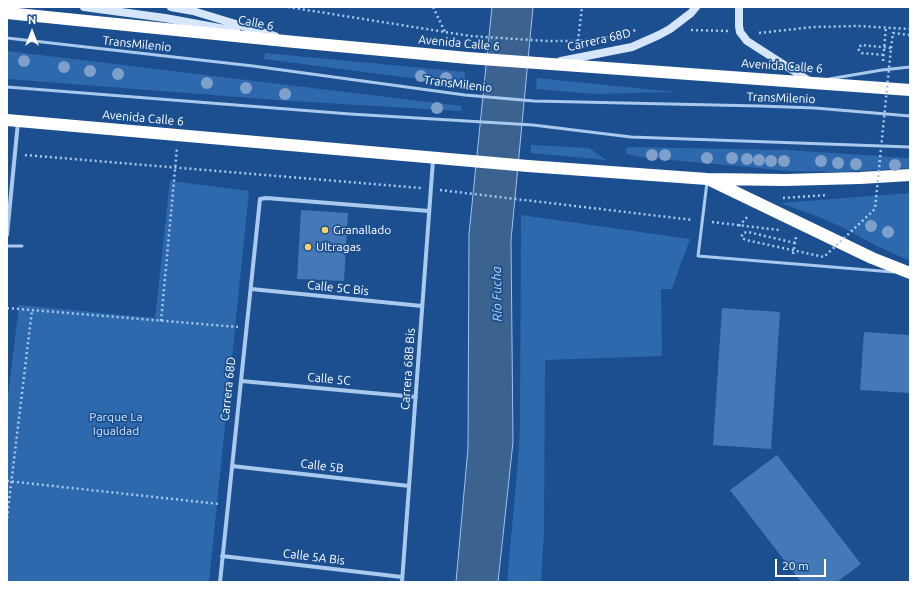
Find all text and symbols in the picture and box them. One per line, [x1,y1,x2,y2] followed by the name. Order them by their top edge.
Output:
[12,12,52,52] north arrow
[237,13,275,33] street label: Calle 6
[28,14,36,26] text: N
[566,26,632,54] street label: Carrera 68D
[418,32,500,54] street label: Avenida Calle 6
[102,33,172,55] street label: TransMilenio
[741,56,823,76] street label: Avenida Calle 6
[423,73,493,95] street label: TransMilenio
[746,90,816,106] street label: TransMilenio
[102,107,184,129] street label: Avenida Calle 6
[333,223,391,237] place label: Granallado
[320,225,330,235] marker: Granallado
[316,240,361,254] place label: Ultragas
[303,242,313,252] marker: Ultragas
[489,266,505,322] water label: Río Fucha
[307,278,369,298] street label: Calle 5C Bis
[398,327,418,411] street label: Carrera 68B Bis
[217,356,239,422] street label: Carrera 68D
[307,370,351,388] street label: Calle 5C
[89,410,143,438] park label: Parque La Igualdad
[299,456,345,476] street label: Calle 5B
[282,546,346,568] street label: Calle 5A Bis
[777,551,828,577] scale bar
[782,559,809,572] text: 20 m

